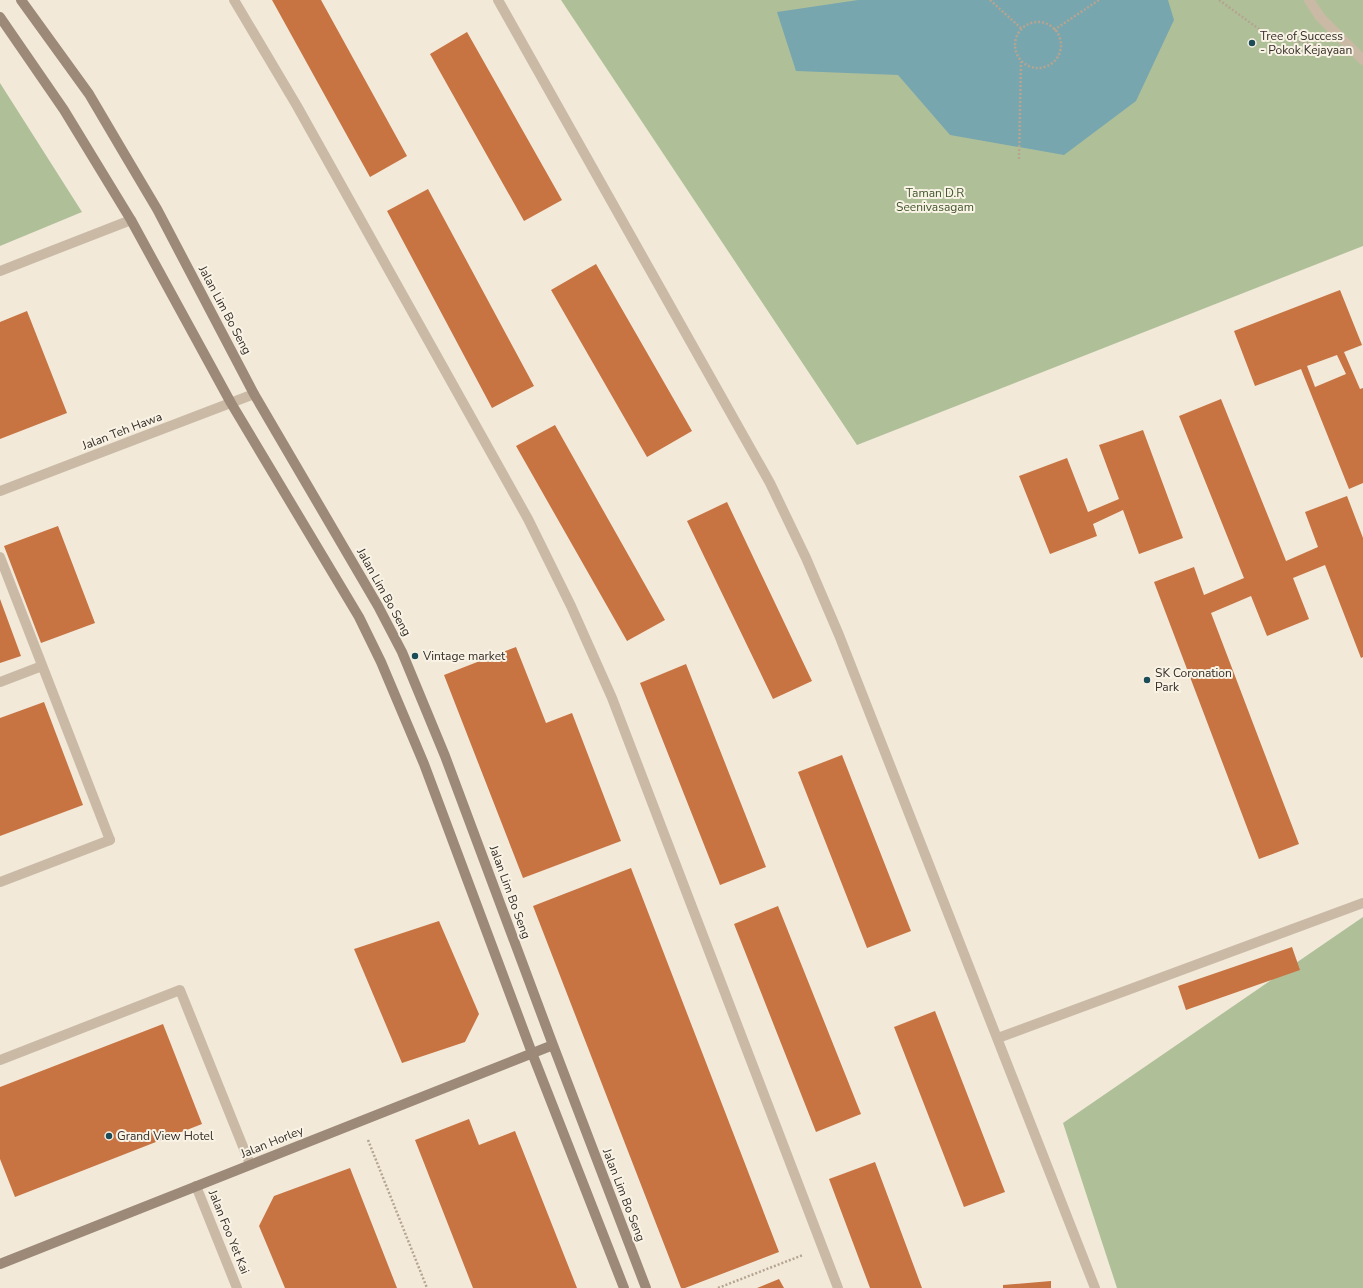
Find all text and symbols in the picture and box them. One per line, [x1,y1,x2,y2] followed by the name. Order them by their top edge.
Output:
[1260,28,1352,58] place label: Tree of Success - Pokok Kejayaan
[1247,38,1257,48] marker: Tree of Success - Pokok Kejayaan
[896,185,974,215] park label: Taman D.R Seenivasagam
[194,262,255,357] street label: Jalan Lim Bo Seng
[79,408,164,454] street label: Jalan Teh Hawa
[353,544,415,639] street label: Jalan Lim Bo Seng
[422,648,506,664] place label: Vintage market
[410,651,420,661] marker: Vintage market
[1155,665,1232,695] place label: SK Coronation Park
[1142,675,1152,685] marker: SK Coronation Park
[485,842,534,941] street label: Jalan Lim Bo Seng
[237,1122,306,1162] street label: Jalan Horley
[117,1128,214,1144] place label: Grand View Hotel
[104,1131,114,1141] marker: Grand View Hotel
[599,1145,649,1244] street label: Jalan Lim Bo Seng
[204,1187,253,1276] street label: Jalan Foo Yet Kai

